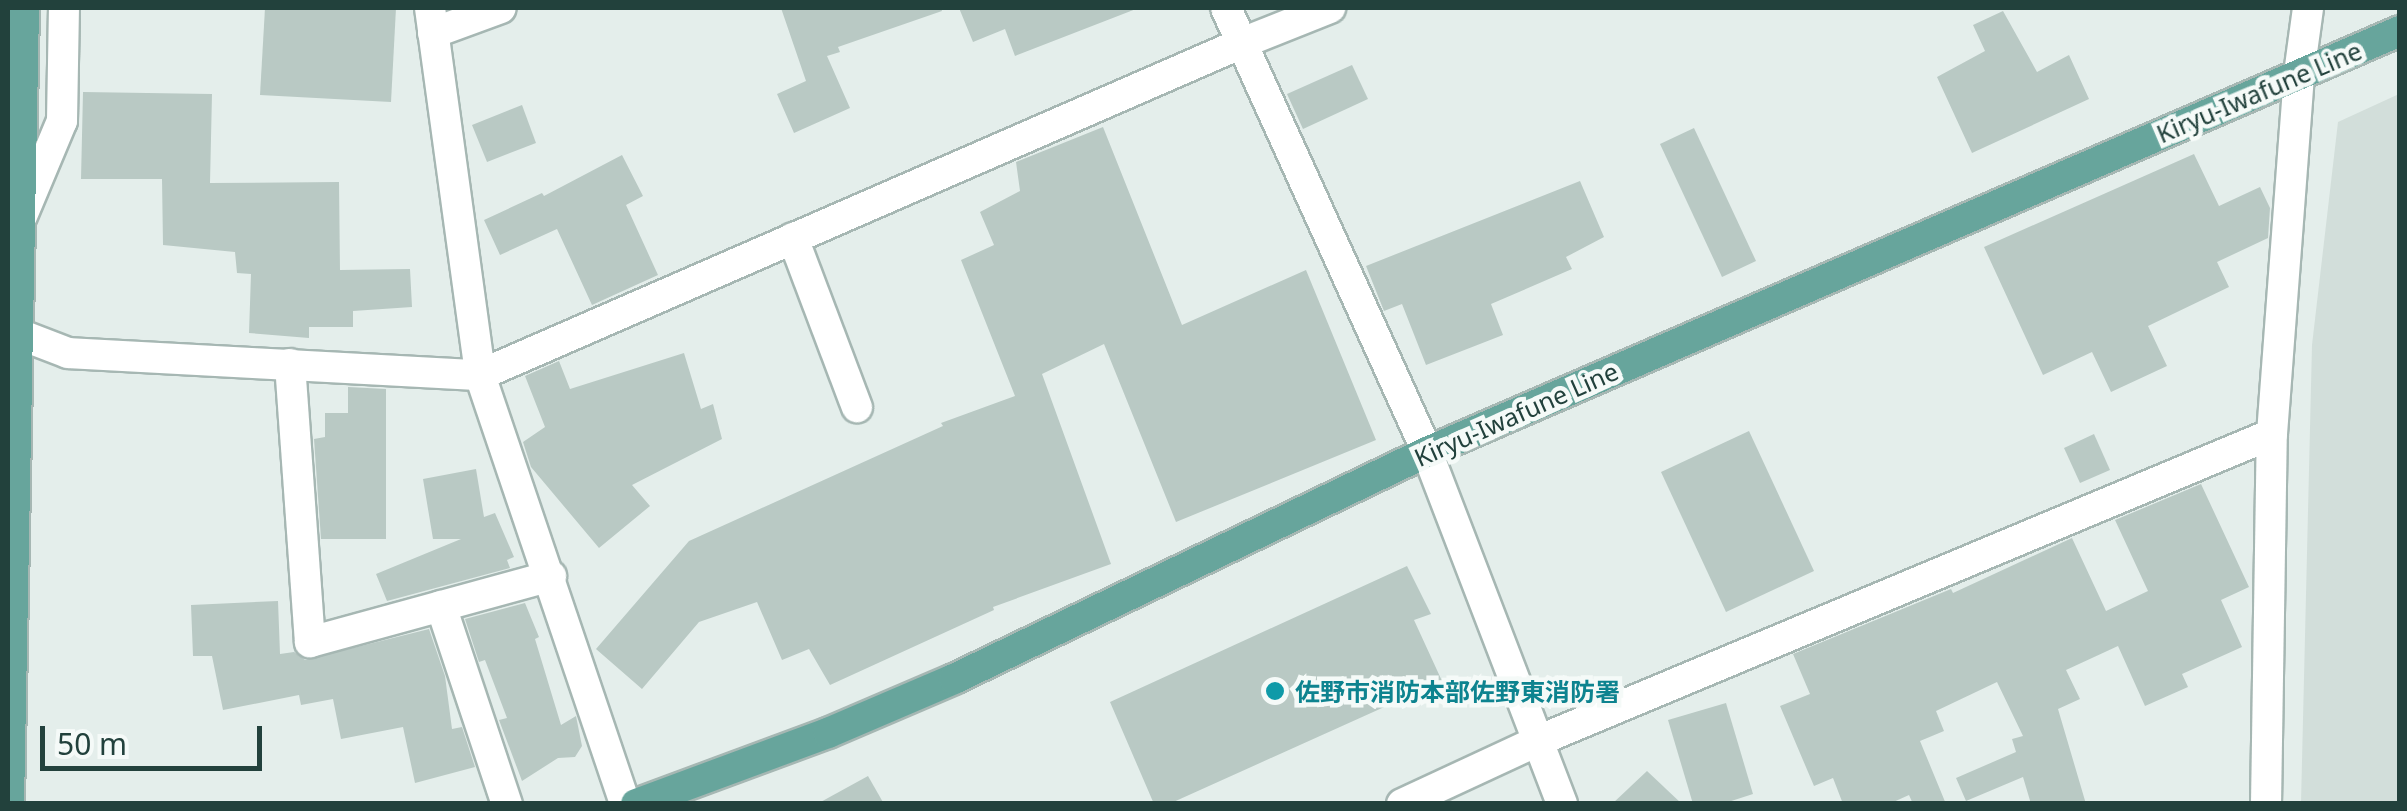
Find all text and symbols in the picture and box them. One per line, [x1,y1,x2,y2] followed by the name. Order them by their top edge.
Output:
[2152,35,2366,149] street label: Kiryu-Iwafune Line
[1409,356,1623,472] street label: Kiryu-Iwafune Line
[1295,676,1620,706] place label: 佐野市消防本部佐野東消防署
[1264,680,1286,702] marker: 佐野市消防本部佐野東消防署
[45,706,268,768] scale bar
[57,723,127,764] text: 50 m

